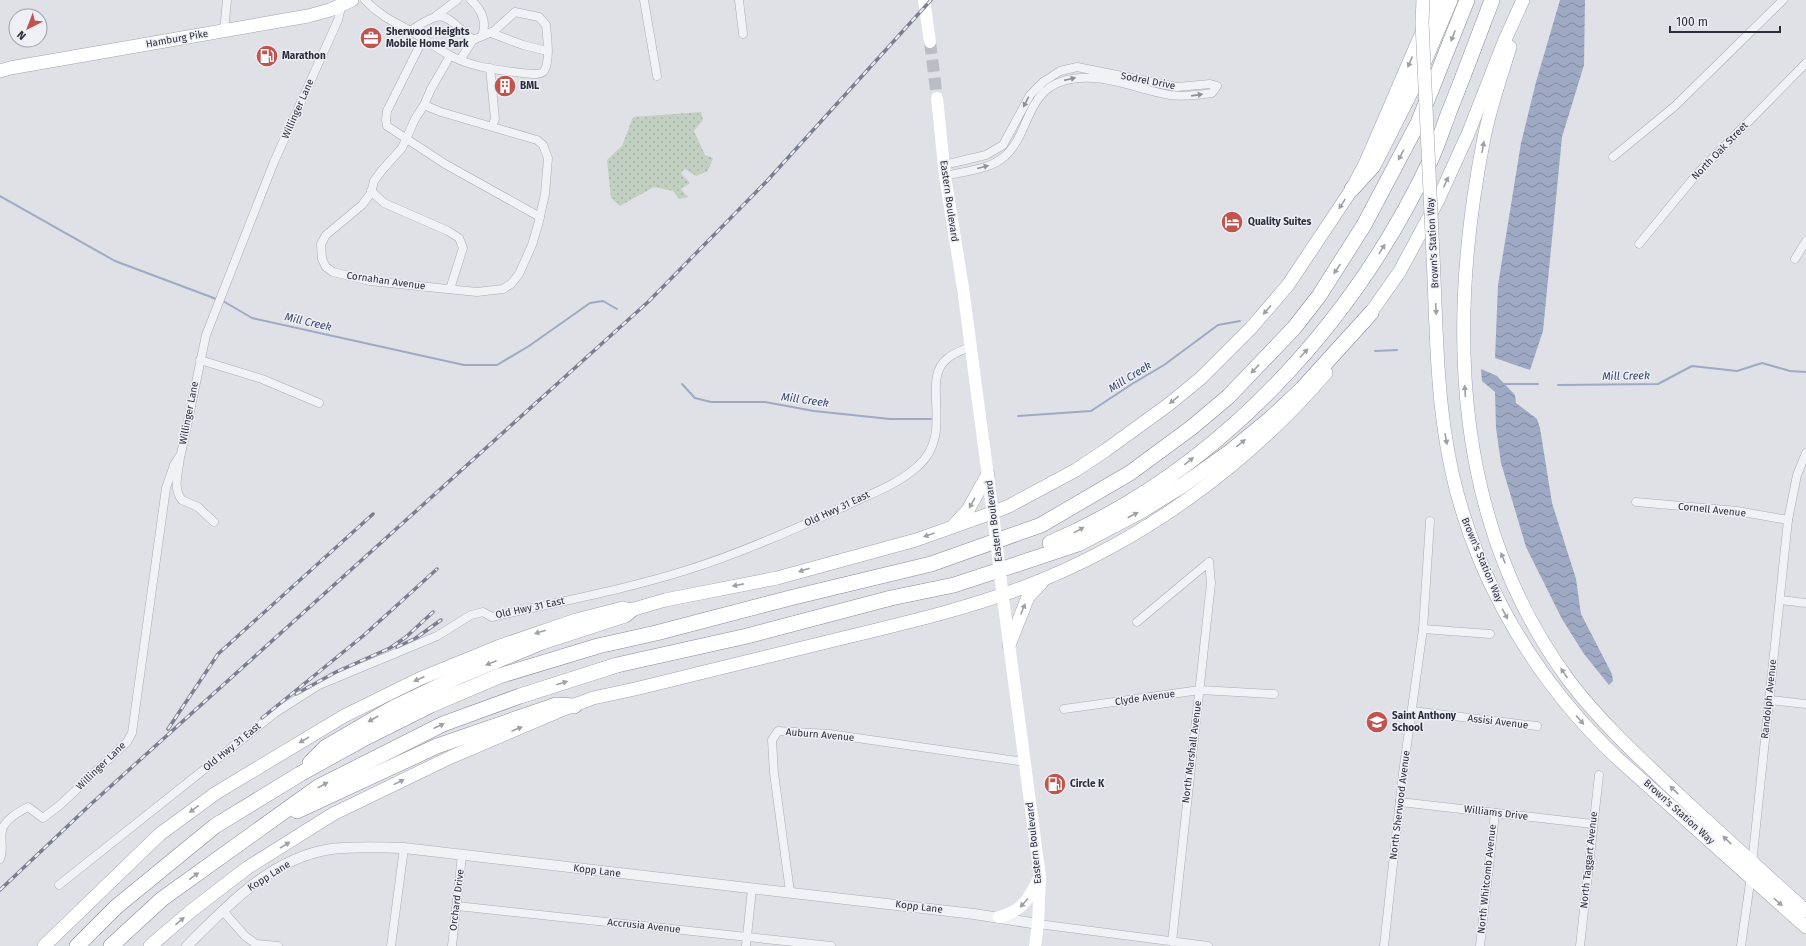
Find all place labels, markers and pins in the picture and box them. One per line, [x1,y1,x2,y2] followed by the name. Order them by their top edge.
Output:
[358,25,384,51] office icon: Sherwood Heights Mobile Home Park
[386,26,470,50] place label: Sherwood Heights Mobile Home Park
[254,43,280,69] fuel station icon: Marathon
[282,50,326,62] place label: Marathon
[492,73,518,99] building icon: BML
[520,80,539,92] place label: BML
[1219,209,1245,235] hotel icon: Quality Suites
[1248,216,1312,228] place label: Quality Suites
[1364,709,1390,735] school or university icon: Saint Anthony School
[1392,710,1457,734] place label: Saint Anthony School
[1042,771,1068,797] fuel station icon: Circle K
[1070,778,1105,790] place label: Circle K

